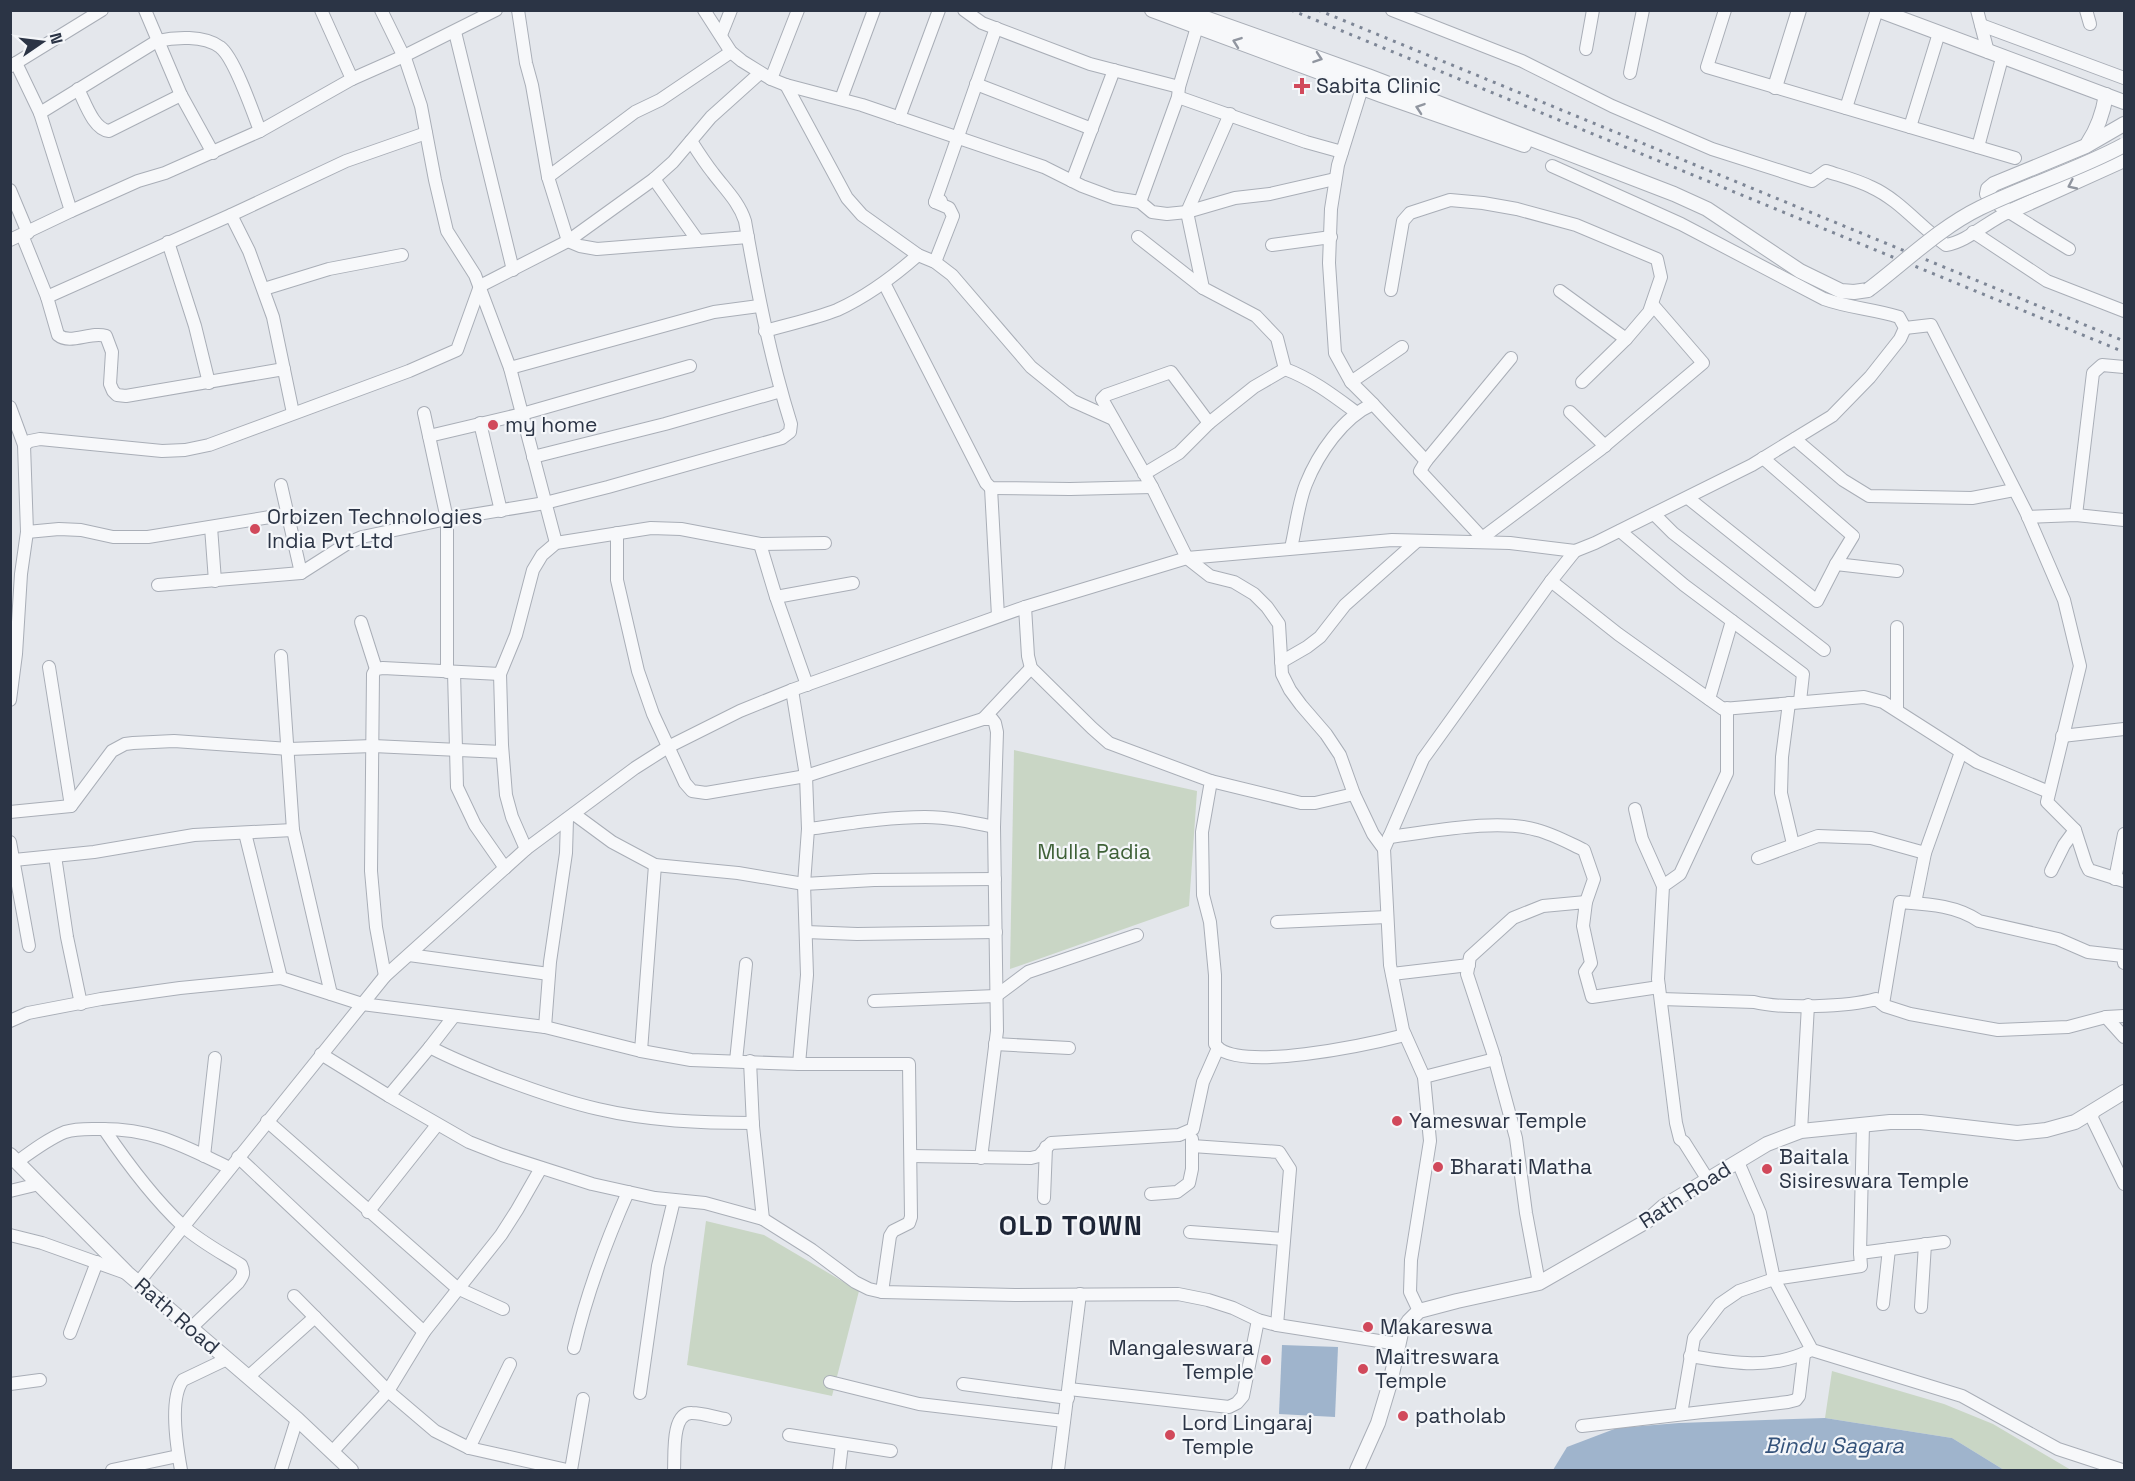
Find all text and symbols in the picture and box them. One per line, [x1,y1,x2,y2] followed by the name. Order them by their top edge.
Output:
[12,12,72,72] north arrow
[45,31,68,46] text: N
[1232,36,1242,49] one-way arrow
[1312,50,1323,63] one-way arrow
[1316,72,1441,99] place label: Sabita Clinic
[1293,77,1311,95] marker: Sabita Clinic
[1415,103,1426,116] one-way arrow
[2067,177,2078,189] one-way arrow
[505,411,597,438] place label: my home
[486,418,500,432] marker: my home
[267,503,483,554] place label: Orbizen Technologies India Pvt Ltd
[248,522,262,536] marker: Orbizen Technologies India Pvt Ltd
[1037,838,1151,865] park label: Mulla Padia
[1409,1107,1587,1134] place label: Yameswar Temple
[1390,1114,1404,1128] marker: Yameswar Temple
[1779,1143,1969,1194] place label: Baitala Sisireswara Temple
[1450,1153,1592,1180] place label: Bharati Matha
[1634,1155,1736,1234] street label: Rath Road
[1431,1160,1445,1174] marker: Bharati Matha
[1760,1162,1774,1176] marker: Baitala Sisireswara Temple
[999,1208,1143,1243] district label: OLD TOWN
[129,1271,225,1360] street label: Rath Road
[1380,1313,1493,1340] place label: Makareswa
[1361,1320,1375,1334] marker: Makareswa
[1109,1334,1254,1385] place label: Mangaleswara Temple
[1375,1343,1499,1394] place label: Maitreswara Temple
[1259,1353,1273,1367] marker: Mangaleswara Temple
[1356,1362,1370,1376] marker: Maitreswara Temple
[1415,1402,1506,1429] place label: patholab
[1182,1409,1313,1460] place label: Lord Lingaraj Temple
[1396,1409,1410,1423] marker: patholab
[1163,1428,1177,1442] marker: Lord Lingaraj Temple
[1764,1431,1904,1459] water label: Bindu Sagara

